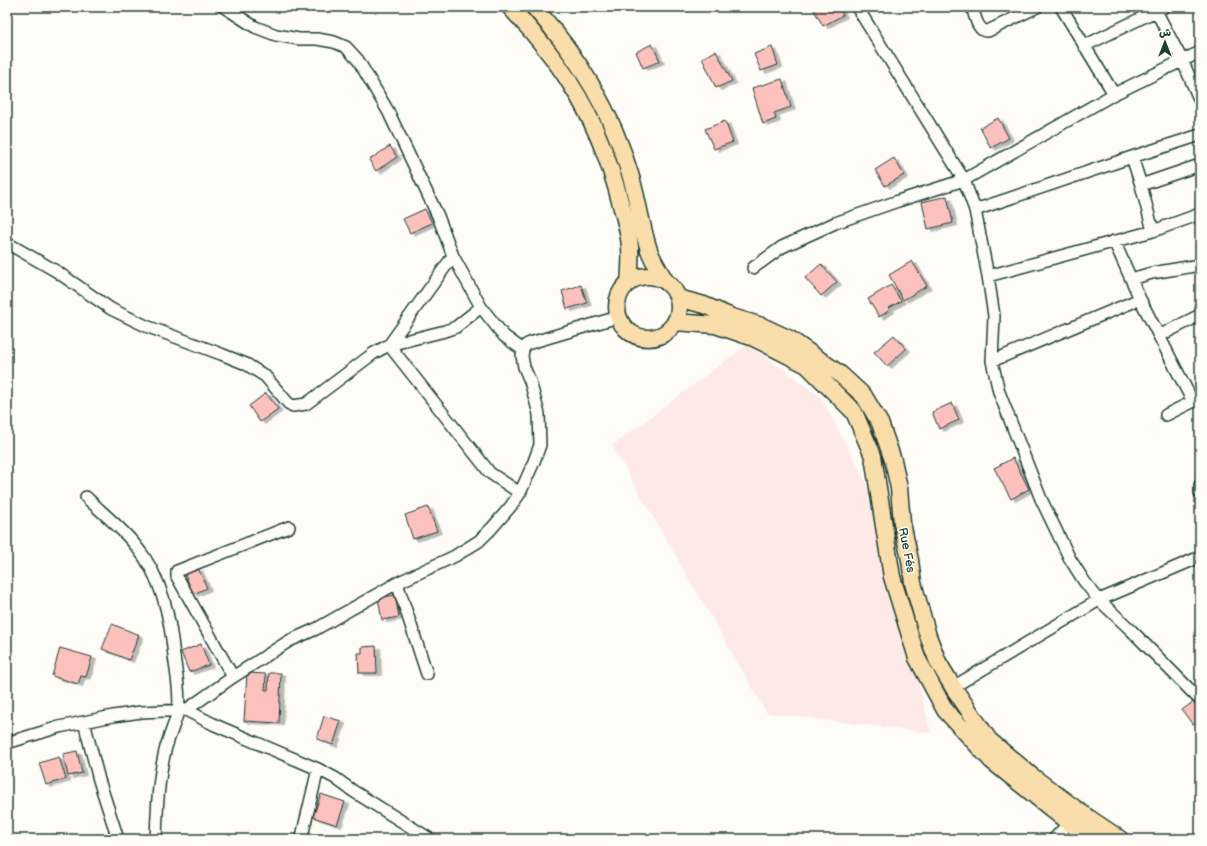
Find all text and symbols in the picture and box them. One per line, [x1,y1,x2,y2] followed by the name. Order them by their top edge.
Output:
[1145,22,1185,62] north arrow
[1159,26,1171,39] text: ش
[895,526,918,574] street label: Rue Fés

